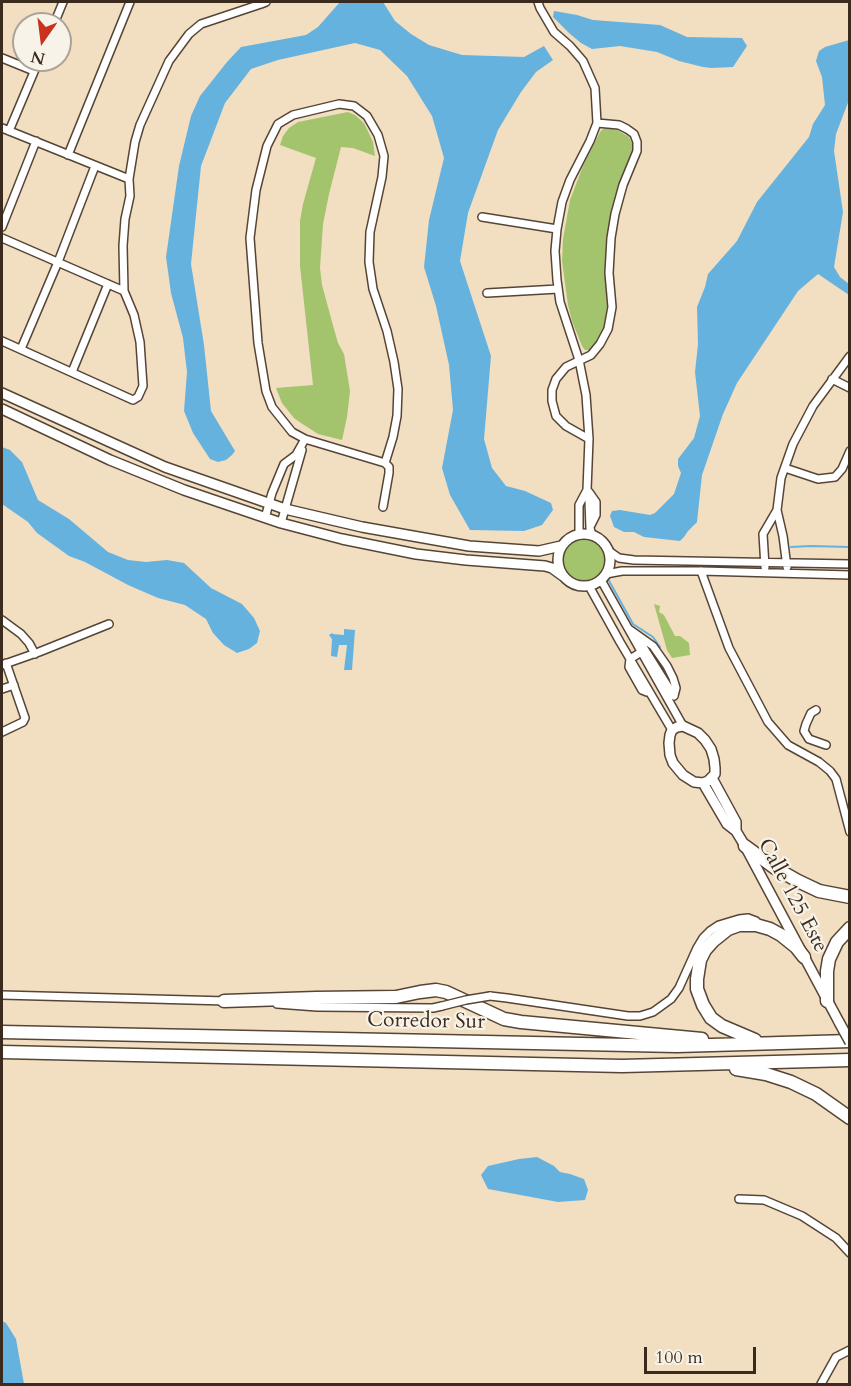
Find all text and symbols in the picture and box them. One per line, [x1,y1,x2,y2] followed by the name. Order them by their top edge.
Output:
[12,12,72,72] north arrow
[29,45,48,70] text: N
[752,835,832,957] street label: Calle 125 Este
[367,1008,485,1036] street label: Corredor Sur
[647,1335,760,1373] scale bar
[655,1345,703,1370] text: 100 m

